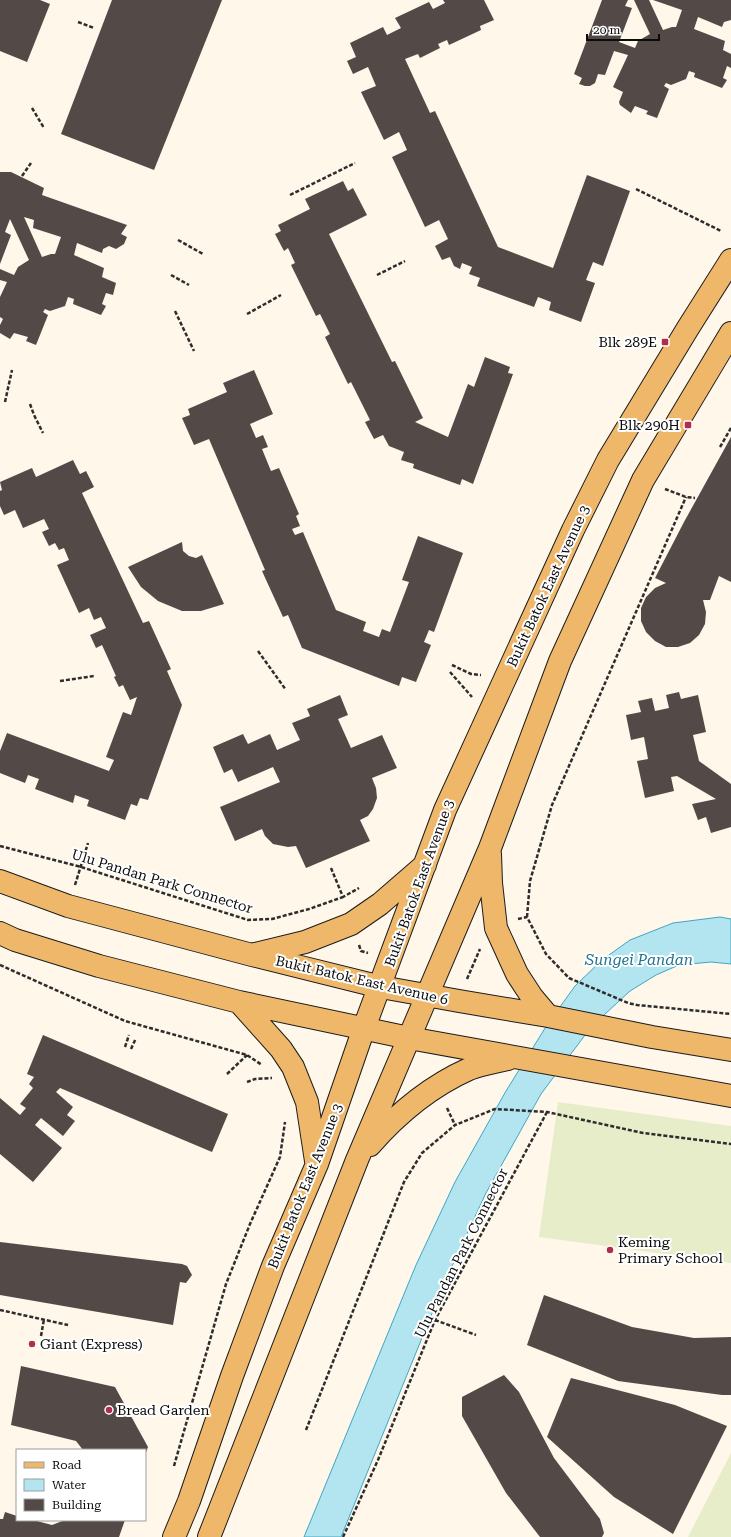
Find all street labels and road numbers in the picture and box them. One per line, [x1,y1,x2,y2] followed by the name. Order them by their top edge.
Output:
[503,502,593,669] street label: Bukit Batok East Avenue 3
[381,797,457,969] street label: Bukit Batok East Avenue 3
[70,846,255,916] street label: Ulu Pandan Park Connector
[274,952,450,1008] street label: Bukit Batok East Avenue 6
[265,1101,346,1271] street label: Bukit Batok East Avenue 3
[411,1165,511,1341] street label: Ulu Pandan Park Connector

